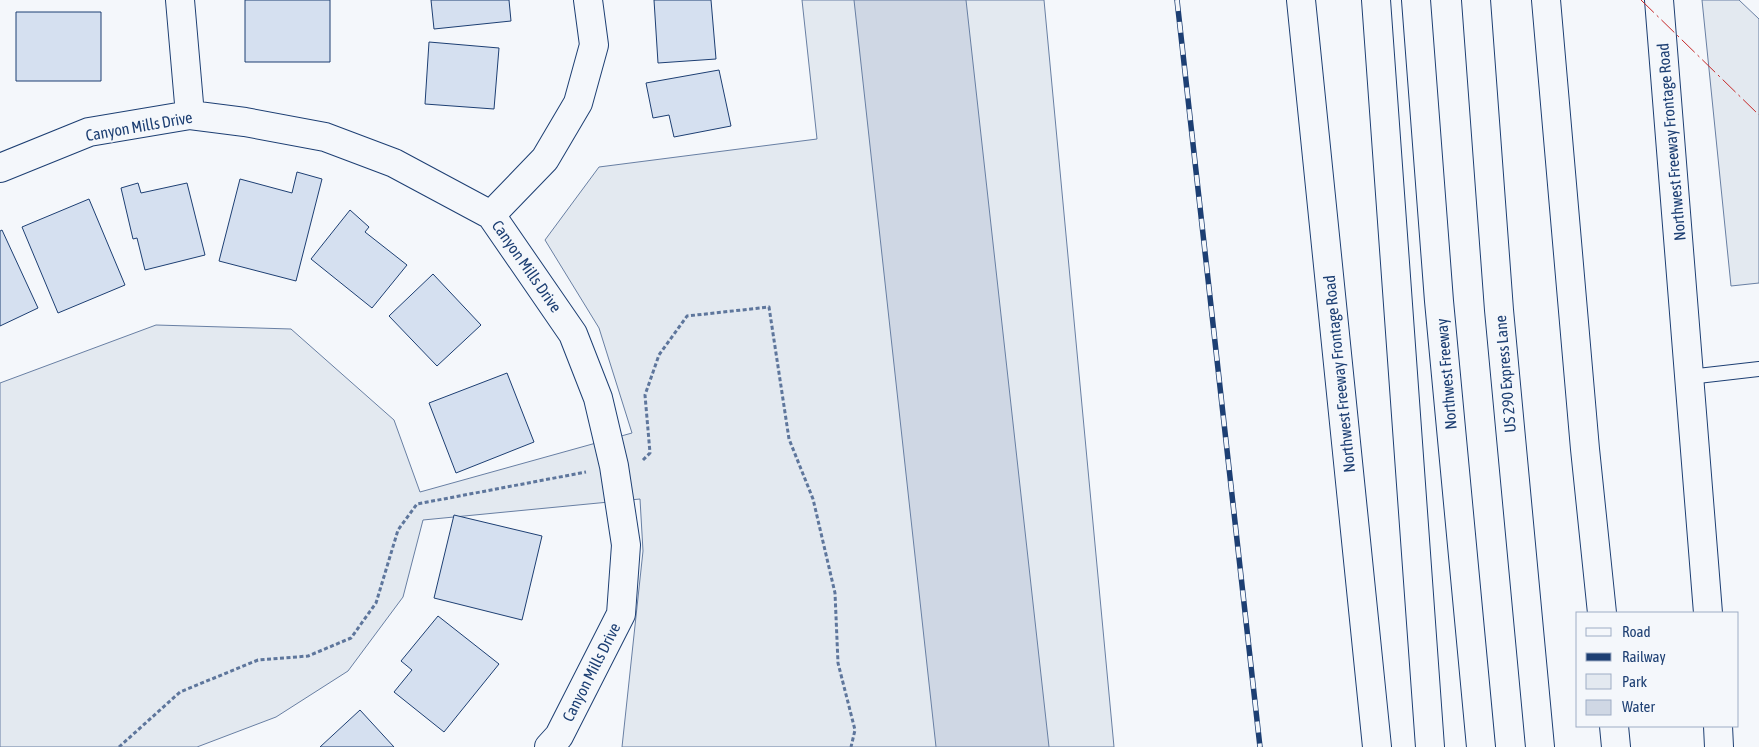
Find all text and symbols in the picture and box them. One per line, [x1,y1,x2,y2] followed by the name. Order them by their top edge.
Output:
[1653,42,1690,242] street label: Northwest Freeway Frontage Road
[84,108,194,145] street label: Canyon Mills Drive
[488,217,565,316] street label: Canyon Mills Drive
[1320,274,1359,474] street label: Northwest Freeway Frontage Road
[1491,314,1520,434] street label: US 290 Express Lane
[1432,317,1461,430] street label: Northwest Freeway
[1576,612,1739,727] legend
[558,620,624,725] street label: Canyon Mills Drive
[1622,623,1651,640] text: Road
[1622,648,1666,665] text: Railway
[1622,673,1647,690] text: Park
[1622,698,1655,715] text: Water

